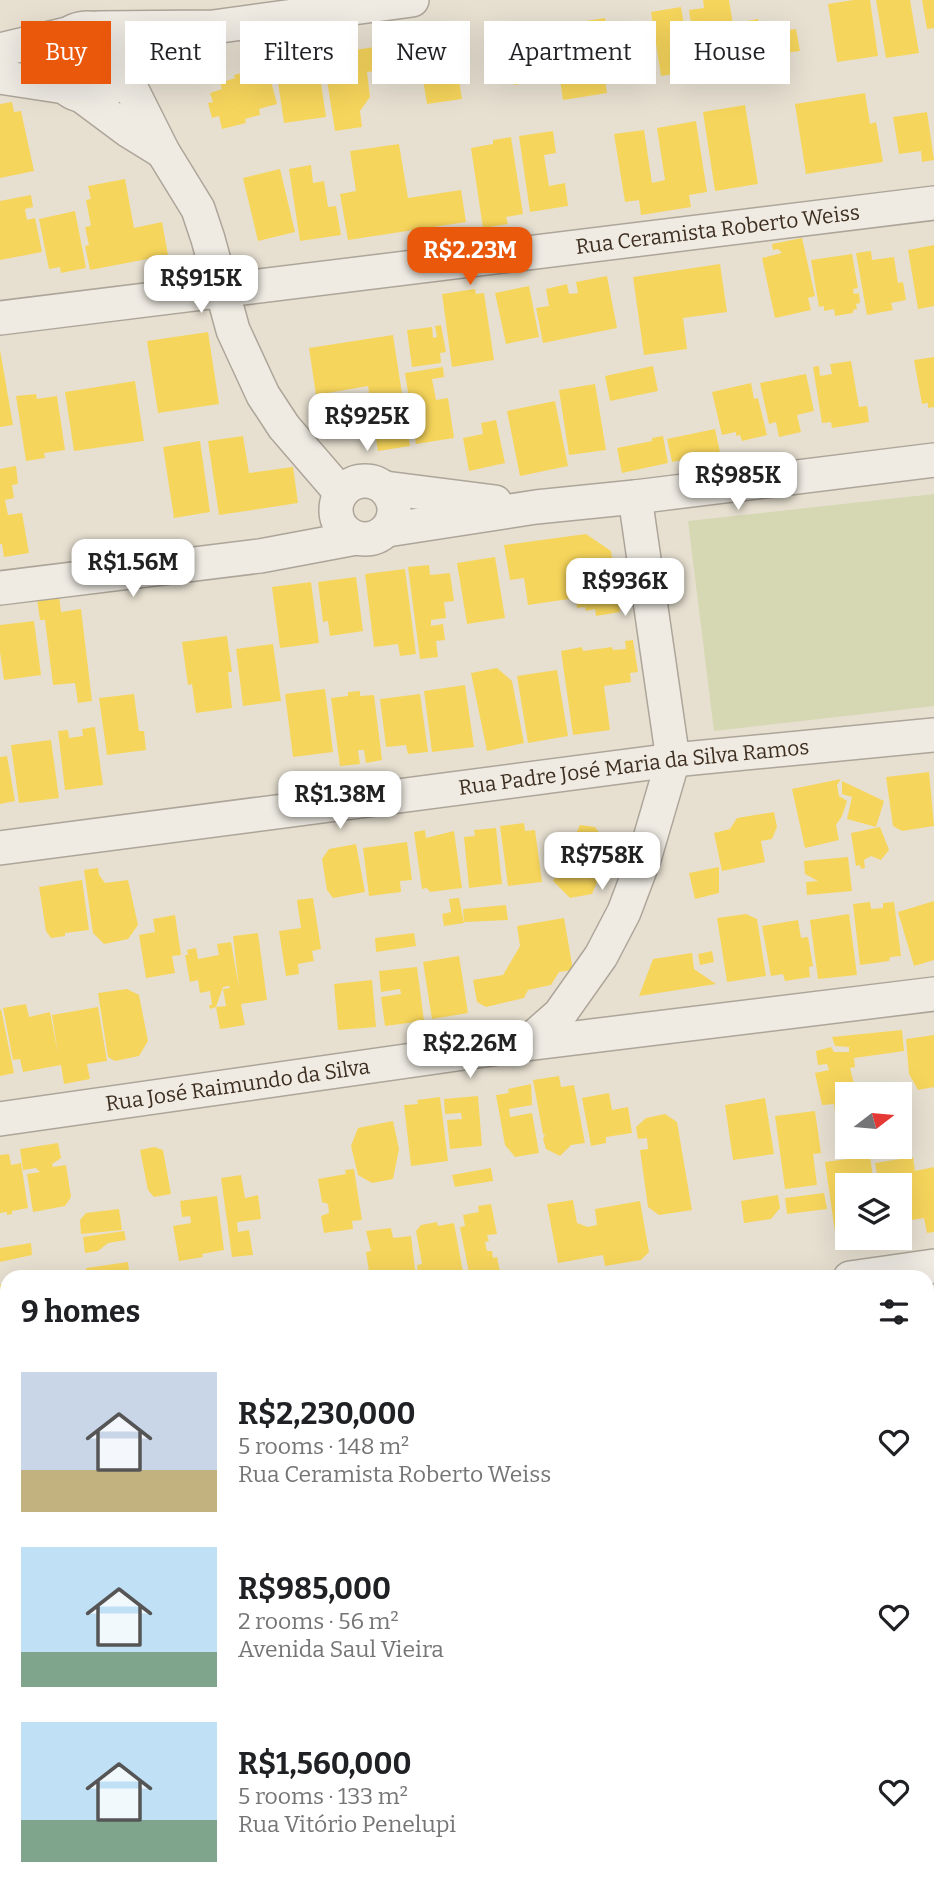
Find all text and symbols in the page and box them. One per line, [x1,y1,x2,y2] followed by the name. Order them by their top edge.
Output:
[21,21,111,84] chip: Buy
[125,21,226,84] chip: Rent
[240,21,358,84] chip: Filters
[372,21,470,84] chip: New
[484,21,656,84] chip: Apartment
[670,21,790,84] chip: House
[574,199,861,260] street label: Rua Ceramista Roberto Weiss
[405,228,535,287] pin: R$2.23M
[423,236,517,264] text: R$2.23M
[144,256,258,315] pin: R$915K
[160,264,242,292] text: R$915K
[310,393,424,453] pin: R$925K
[325,402,409,430] text: R$925K
[681,452,795,512] pin: R$985K
[695,461,781,489] text: R$985K
[68,540,198,599] pin: R$1.56M
[88,548,178,576] text: R$1.56M
[568,558,682,618] pin: R$936K
[582,567,668,595] text: R$936K
[457,734,810,801] street label: Rua Padre José Maria da Silva Ramos
[275,772,405,831] pin: R$1.38M
[294,780,386,808] text: R$1.38M
[545,832,659,892] pin: R$758K
[560,841,644,869] text: R$758K
[405,1020,535,1080] pin: R$2.26M
[423,1029,517,1057] text: R$2.26M
[104,1053,372,1117] street label: Rua José Raimundo da Silva
[835,1082,912,1158] north arrow
[835,1082,912,1250] map controls
[835,1173,912,1250] button: layers
[875,1293,913,1331] icon: filters
[21,1294,140,1330] text: 9 homes
[238,1396,416,1432] text: R$2,230,000
[77,1400,161,1484] icon: home
[875,1423,913,1461] icon: heart
[238,1432,409,1460] text: 5 rooms · 148 m²
[238,1460,551,1488] text: Rua Ceramista Roberto Weiss
[238,1571,391,1607] text: R$985,000
[77,1575,161,1659] icon: home
[875,1598,913,1636] icon: heart
[238,1607,399,1635] text: 2 rooms · 56 m²
[238,1635,444,1663] text: Avenida Saul Vieira
[238,1746,412,1782] text: R$1,560,000
[77,1750,161,1834] icon: home
[875,1773,913,1811] icon: heart
[238,1782,408,1810] text: 5 rooms · 133 m²
[238,1810,456,1838] text: Rua Vitório Penelupi

